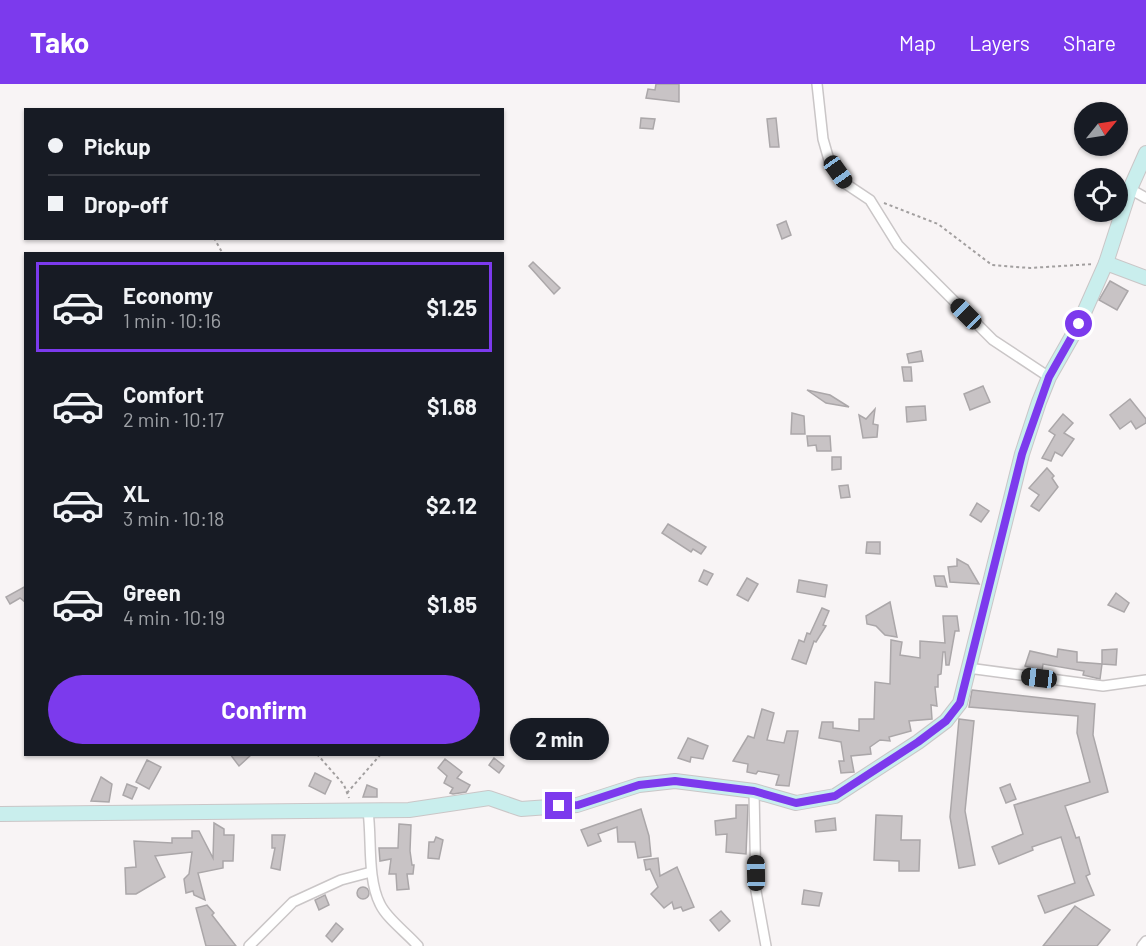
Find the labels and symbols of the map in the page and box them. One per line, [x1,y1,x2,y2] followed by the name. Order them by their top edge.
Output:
[1074,102,1128,156] north arrow
[820,152,856,192] car
[947,295,985,333] car
[1065,310,1092,337] route start
[1020,667,1058,689] car
[510,719,608,761] callout: 2 min
[545,792,572,819] route end
[747,855,765,891] car

